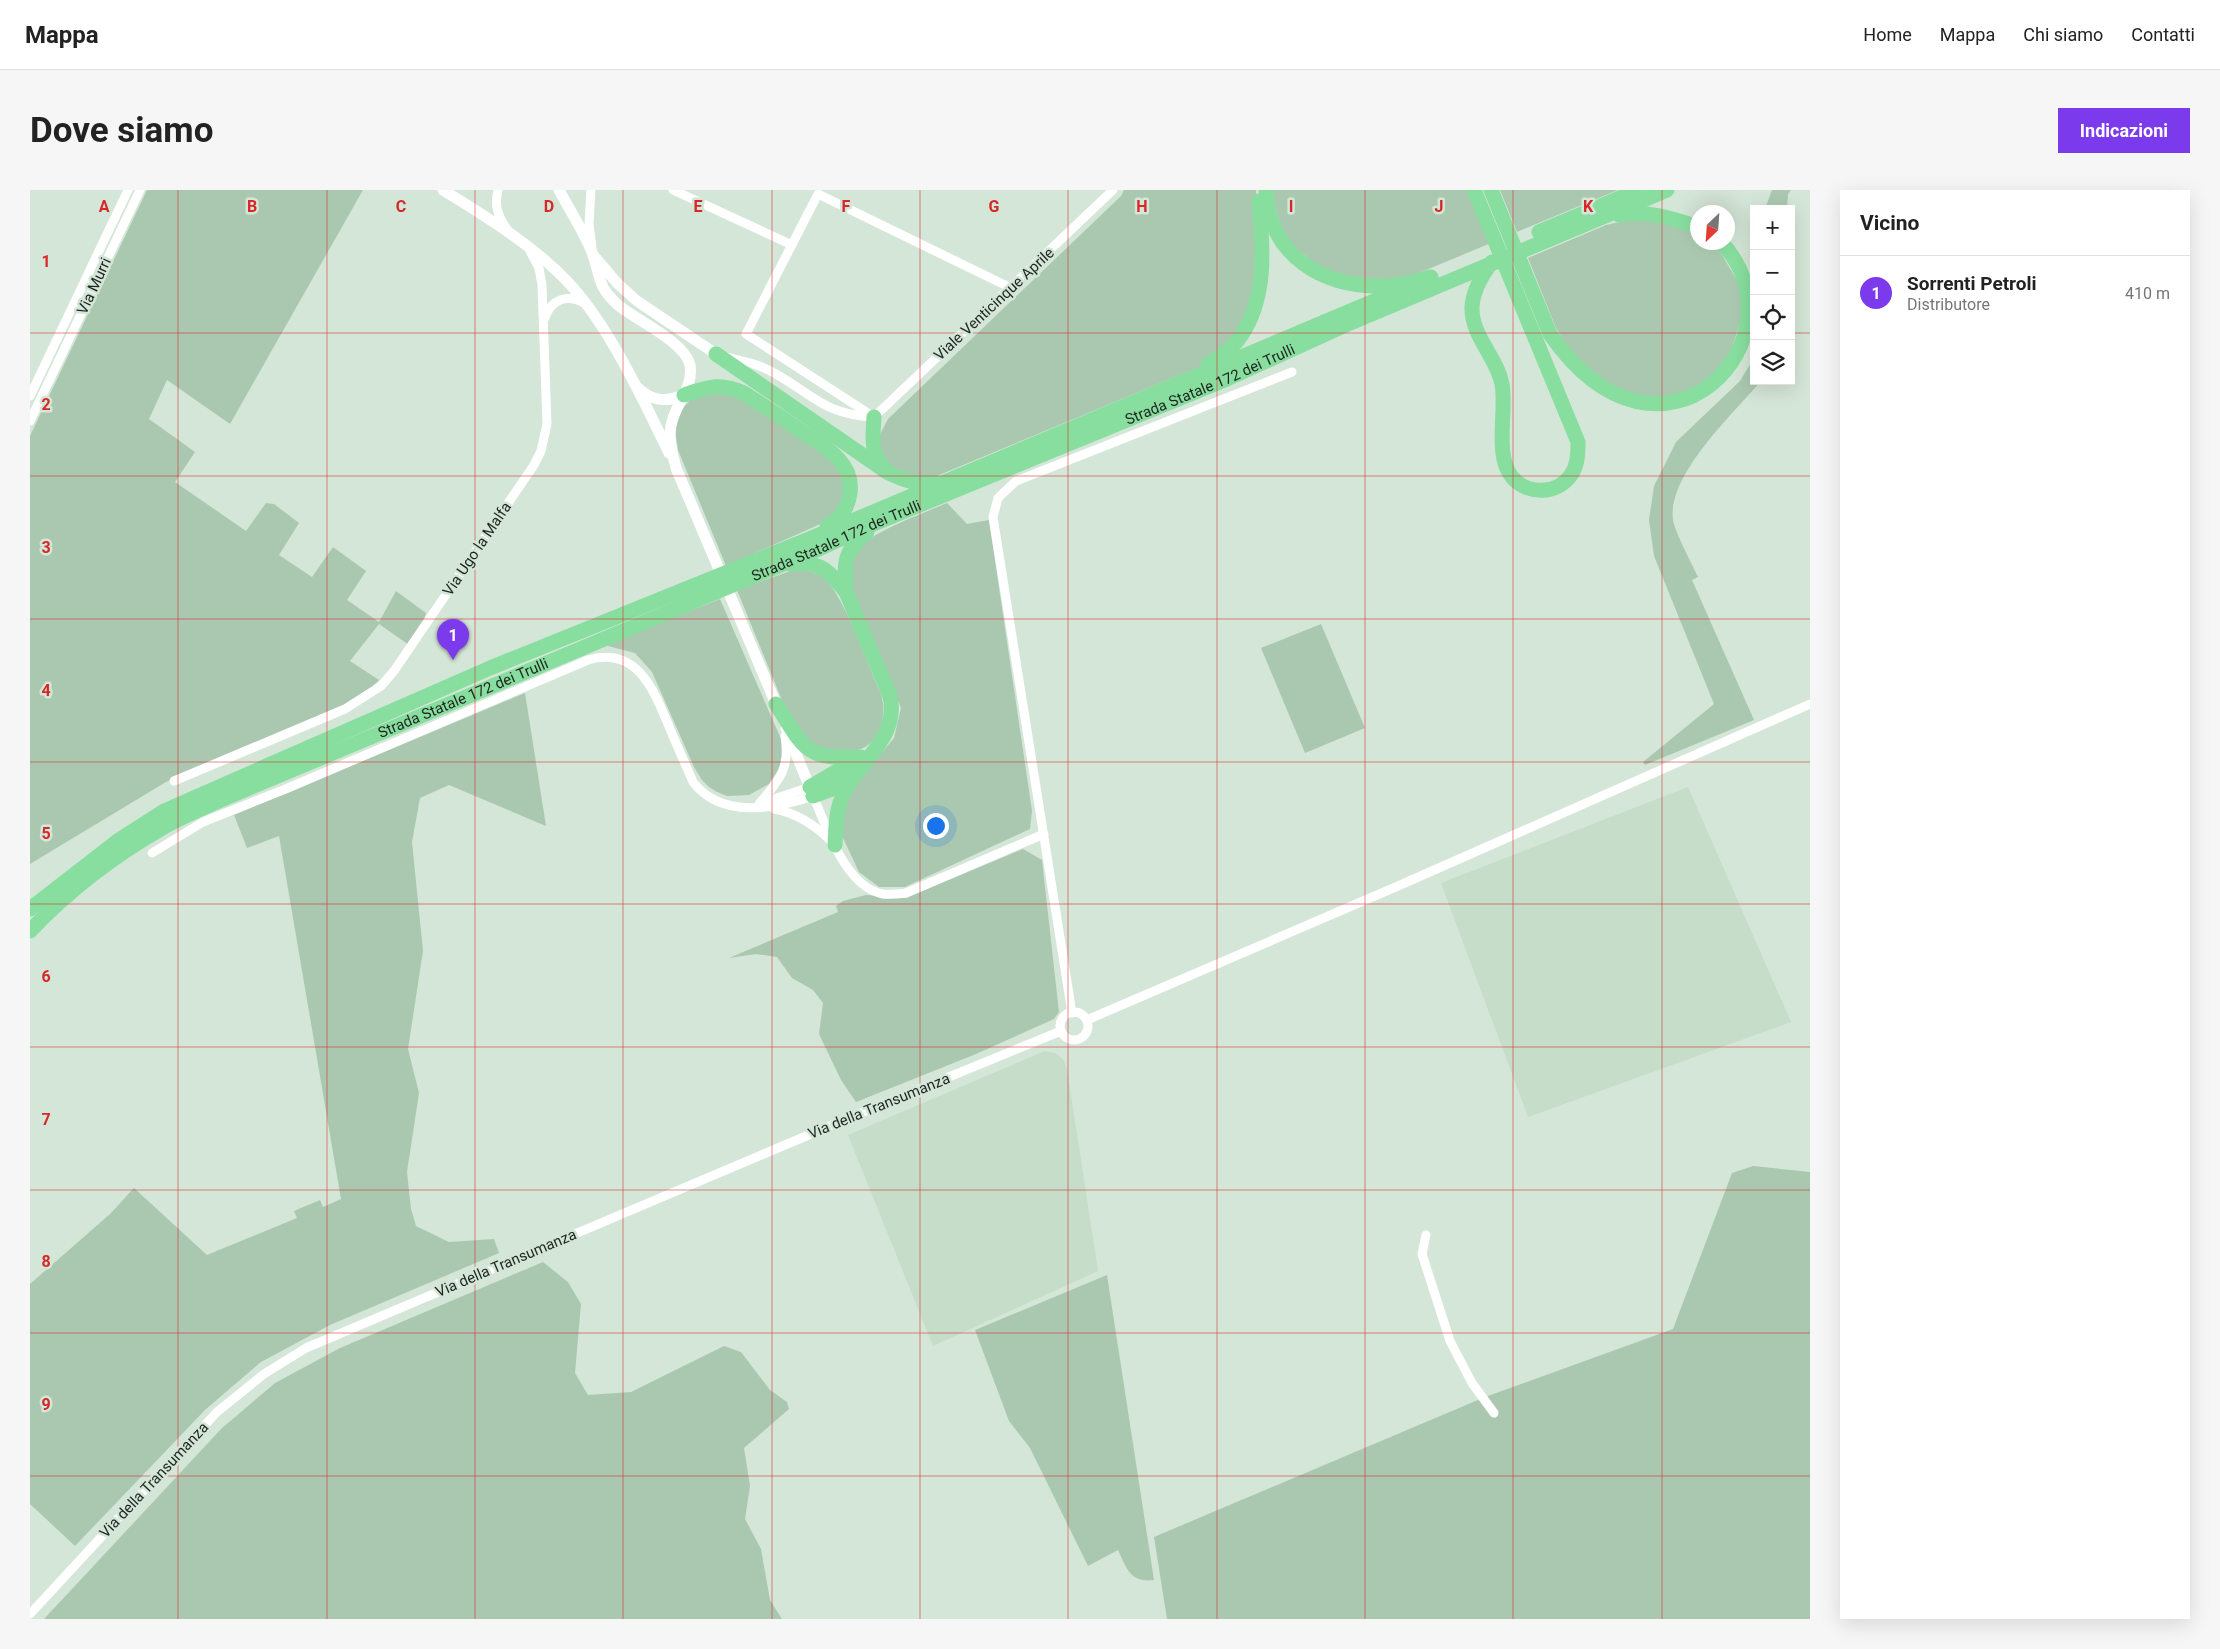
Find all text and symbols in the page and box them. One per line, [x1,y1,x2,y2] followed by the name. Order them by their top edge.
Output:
[25,21,99,49] text: Mappa
[1863,24,1912,45] text: Home
[1940,24,1995,45] text: Mappa
[2023,24,2103,45] text: Chi siamo
[2131,24,2195,45] text: Contatti
[2058,108,2190,153] button: Indicazioni
[30,110,213,151] text: Dove siamo
[99,197,110,216] text: A
[247,197,257,216] text: B
[396,197,406,216] text: C
[544,197,554,216] text: D
[694,197,703,216] text: E
[842,197,851,216] text: F
[989,197,1000,216] text: G
[1136,197,1148,216] text: H
[1289,197,1293,216] text: I
[1435,197,1443,216] text: J
[1583,197,1594,216] text: K
[1690,205,1735,250] north arrow
[1750,205,1795,385] map controls
[1750,205,1795,250] button: +
[1860,211,1919,235] text: Vicino
[930,244,1058,364] street label: Viale Venticinque Aprile
[1750,250,1795,295] button: −
[41,252,51,271] text: 1
[73,255,115,317] street label: Via Murri
[1907,272,2037,295] text: Sorrenti Petroli
[1871,284,1881,303] text: 1
[2125,284,2170,303] text: 410 m
[1750,295,1795,340] button: locate
[1907,295,1990,314] text: Distributore
[1122,340,1298,429] street label: Strada Statale 172 dei Trulli
[1750,340,1795,385] button: layers
[41,395,51,414] text: 2
[749,496,924,585] street label: Strada Statale 172 dei Trulli
[439,499,515,599] street label: Via Ugo la Malfa
[41,538,51,557] text: 3
[437,619,469,660] pin: 1
[375,654,551,742] street label: Strada Statale 172 dei Trulli
[41,681,51,700] text: 4
[923,813,949,839] your location
[41,824,51,843] text: 5
[41,967,51,986] text: 6
[806,1069,952,1143] street label: Via della Transumanza
[41,1110,51,1129] text: 7
[433,1225,579,1301] street label: Via della Transumanza
[41,1252,51,1271] text: 8
[41,1395,51,1414] text: 9
[96,1419,212,1541] street label: Via della Transumanza

